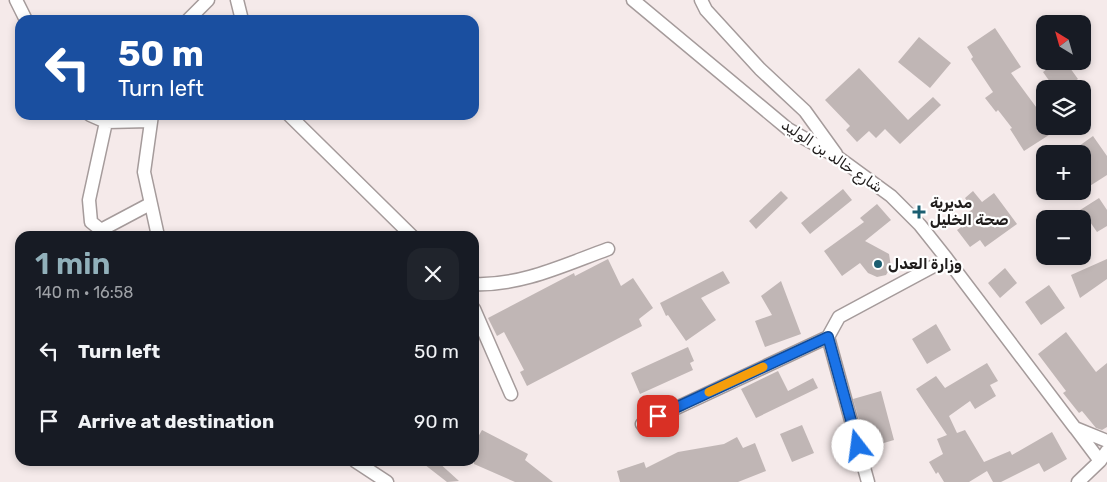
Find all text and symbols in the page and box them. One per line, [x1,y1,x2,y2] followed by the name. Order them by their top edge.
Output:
[1036,15,1091,70] north arrow
[1036,15,1091,265] map controls
[118,33,204,75] text: 50 m
[35,35,100,100] icon: left
[118,75,204,102] text: Turn left
[1036,80,1091,135] button: layers
[777,115,886,198] street label: شارع خالد بن الوليد
[1036,145,1091,200] button: +
[930,194,1008,229] place label: مديرية صحة الخليل
[912,205,926,219] marker: مديرية صحة الخليل
[1036,210,1091,265] button: −
[35,246,110,282] text: 1 min
[407,248,459,300] button: close
[888,255,962,273] place label: وزارة العدل
[872,258,884,270] marker: وزارة العدل
[35,283,133,302] text: 140 m · 16:58
[35,337,63,365] icon: left
[78,340,160,363] text: Turn left
[414,340,459,363] text: 50 m
[637,395,679,437] pin
[644,402,672,430] icon: arrive
[35,407,63,435] icon: arrive
[78,410,274,433] text: Arrive at destination
[414,410,459,433] text: 90 m
[831,419,883,471] position arrow

